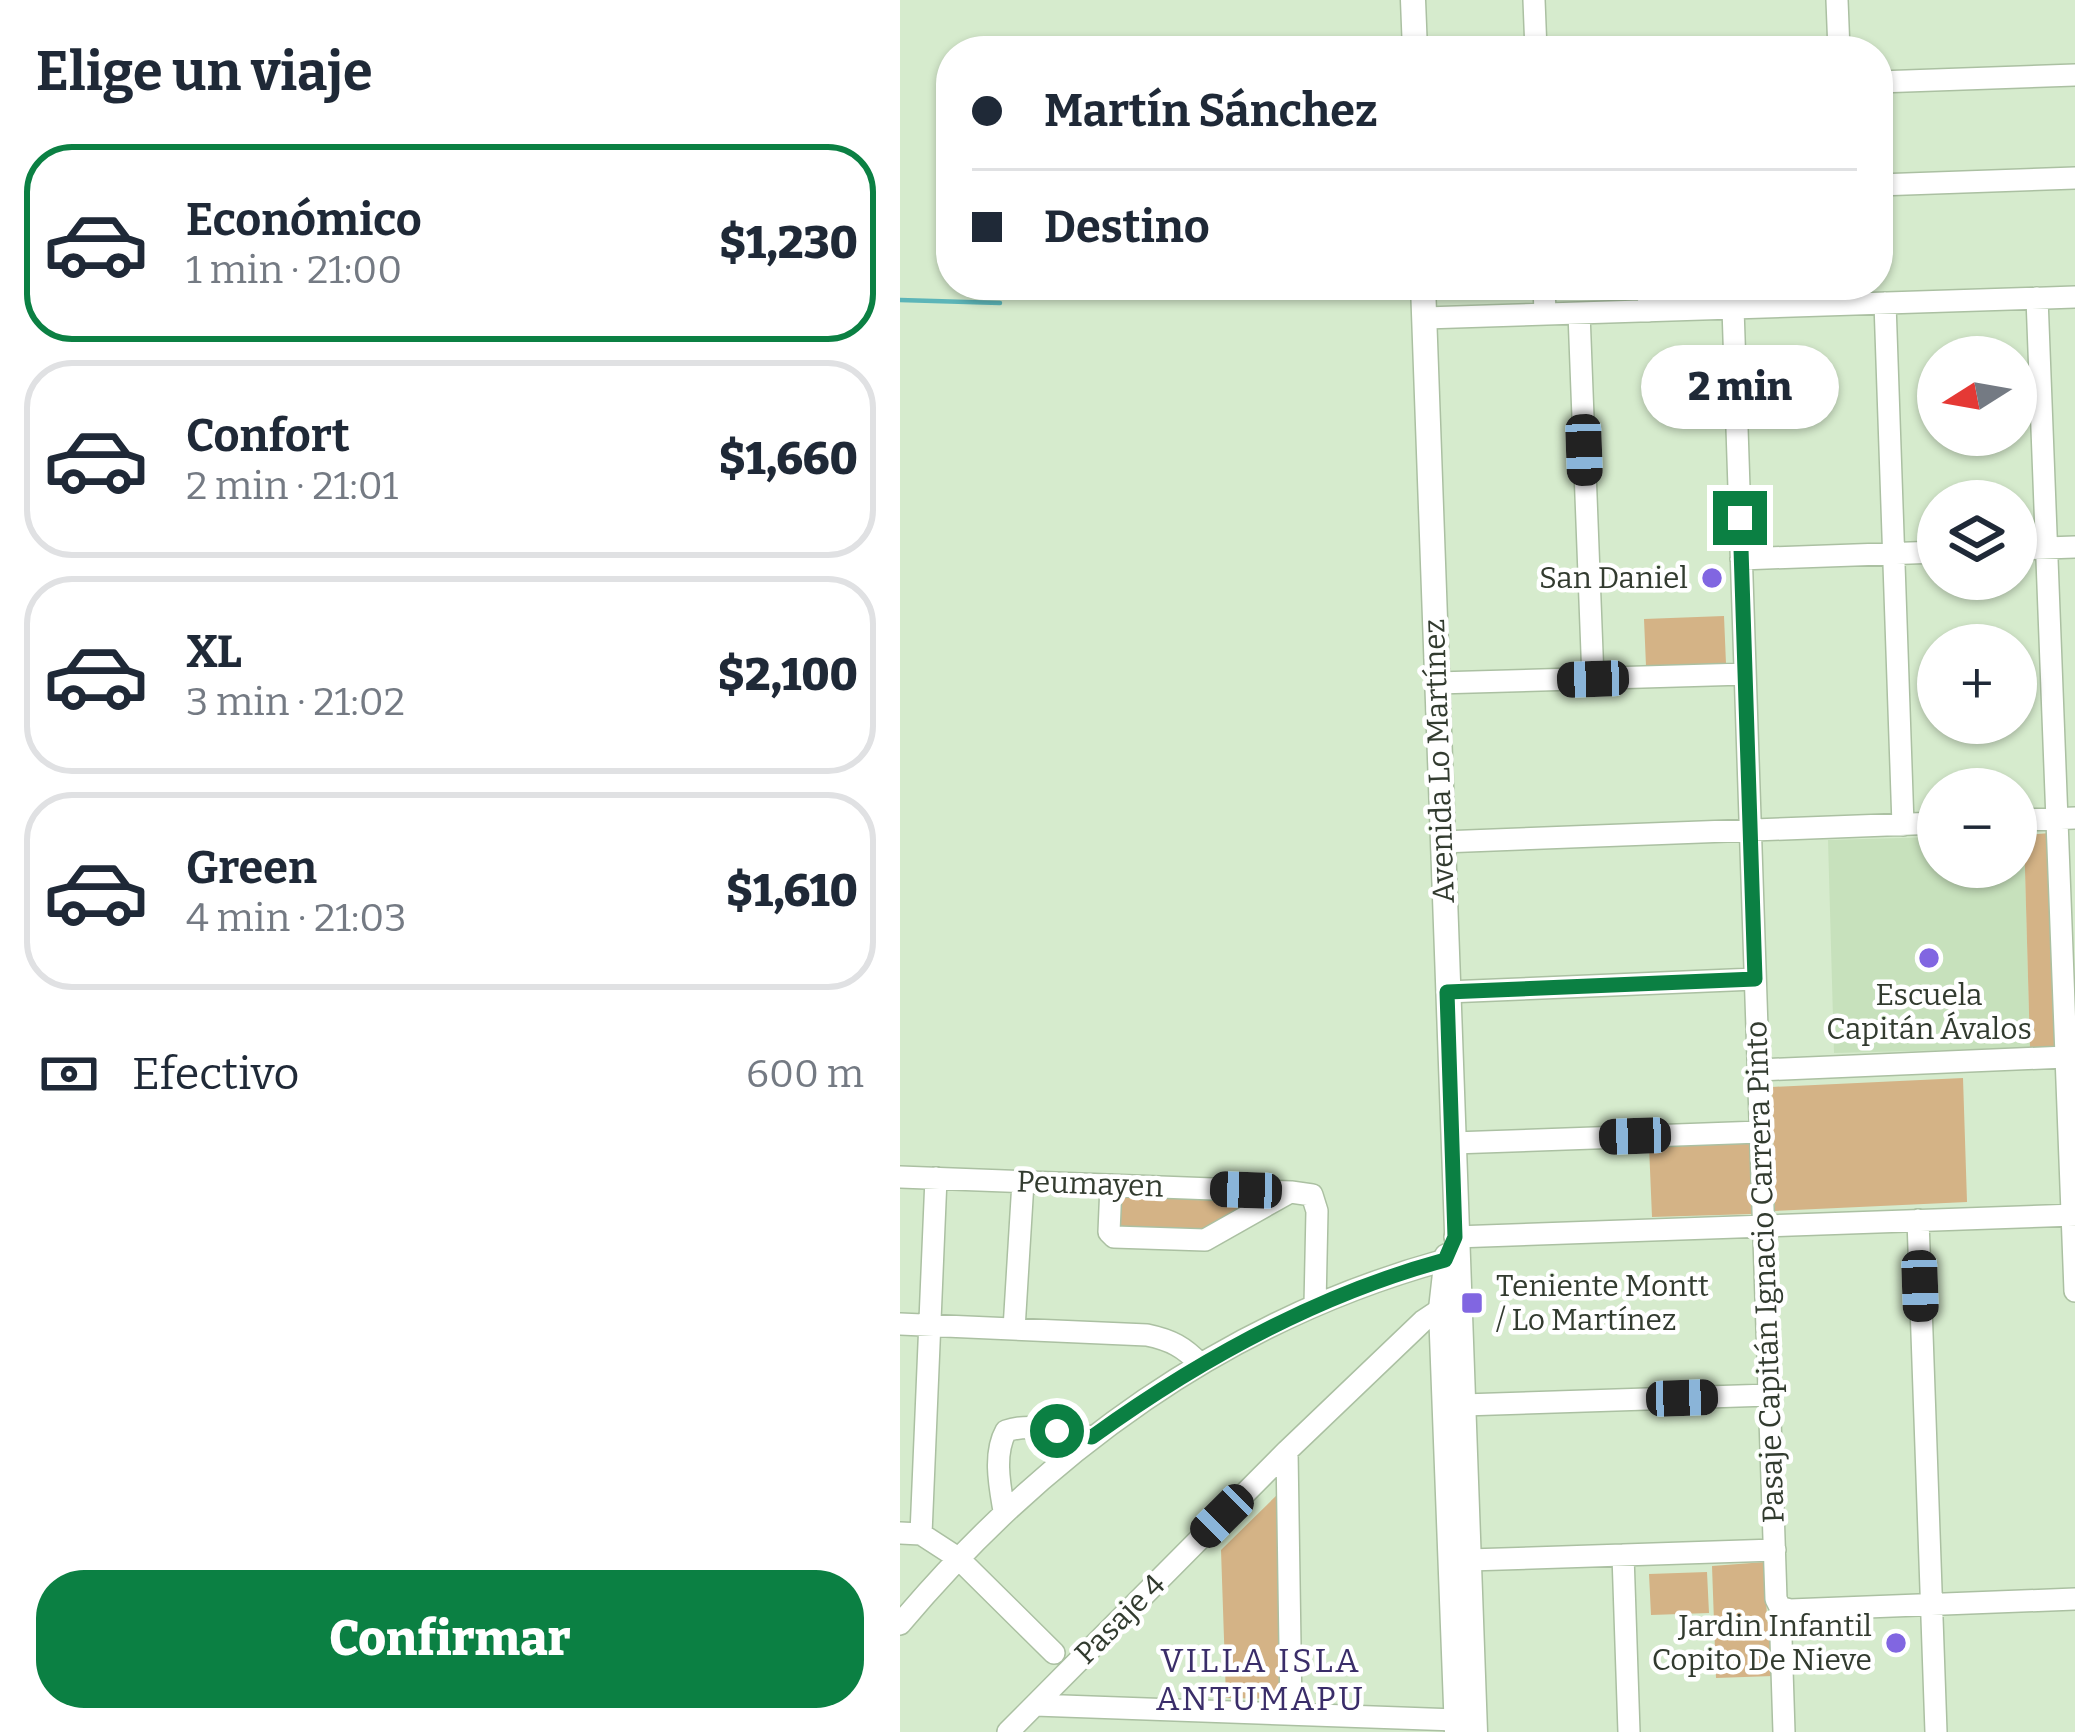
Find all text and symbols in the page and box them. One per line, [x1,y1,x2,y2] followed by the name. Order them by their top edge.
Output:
[36,40,373,104] text: Elige un viaje
[1044,84,1378,138] text: Martín Sánchez
[42,189,150,297] icon: car
[186,193,422,247] text: Económico
[1044,200,1210,254] text: Destino
[719,216,858,270] text: $1,230
[186,247,402,293] text: 1 min · 21:00
[1917,336,2037,456] north arrow
[1917,336,2037,888] map controls
[1641,344,1839,428] callout: 2 min
[1688,364,1792,410] text: 2 min
[42,405,150,513] icon: car
[186,409,350,463] text: Confort
[1565,413,1603,487] car
[719,432,858,486] text: $1,660
[186,463,398,509] text: 2 min · 21:01
[1917,480,2037,600] button: layers
[1713,491,1767,545] route end
[1539,560,1688,596] place label: San Daniel
[1699,565,1725,591] marker: San Daniel
[1416,618,1462,904] street label: Avenida Lo Martínez
[42,621,150,729] icon: car
[1917,624,2037,744] button: +
[186,625,242,679] text: XL
[718,648,858,702] text: $2,100
[1556,660,1630,698] car
[186,679,405,725] text: 3 min · 21:02
[1917,768,2037,888] button: −
[42,837,150,945] icon: car
[186,841,317,895] text: Green
[726,864,858,918] text: $1,610
[186,895,406,941] text: 4 min · 21:03
[1916,945,1942,971] marker: Escuela Capitán Ávalos
[1826,977,2032,1047] place label: Escuela Capitán Ávalos
[1738,1020,1792,1524] street label: Pasaje Capitán Ignacio Carrera Pinto
[36,1041,102,1107] icon: cash
[132,1047,299,1101] text: Efectivo
[746,1051,864,1097] text: 600 m
[1598,1117,1672,1155] car
[1016,1163,1164,1205] street label: Peumayen
[1209,1171,1283,1209] car
[1901,1249,1939,1323] car
[1496,1268,1709,1338] place label: Teniente Montt / Lo Martínez
[1459,1290,1485,1316] marker: Teniente Montt / Lo Martínez
[1645,1379,1719,1417] car
[1030,1404,1084,1458] route start
[1184,1478,1260,1554] car
[1068,1566,1173,1671] street label: Pasaje 4
[36,1570,864,1708] button: Confirmar
[1652,1608,1872,1678] place label: Jardin Infantil Copito De Nieve
[1883,1630,1909,1656] marker: Jardin Infantil Copito De Nieve
[1156,1641,1366,1719] district label: VILLA ISLA ANTUMAPU

